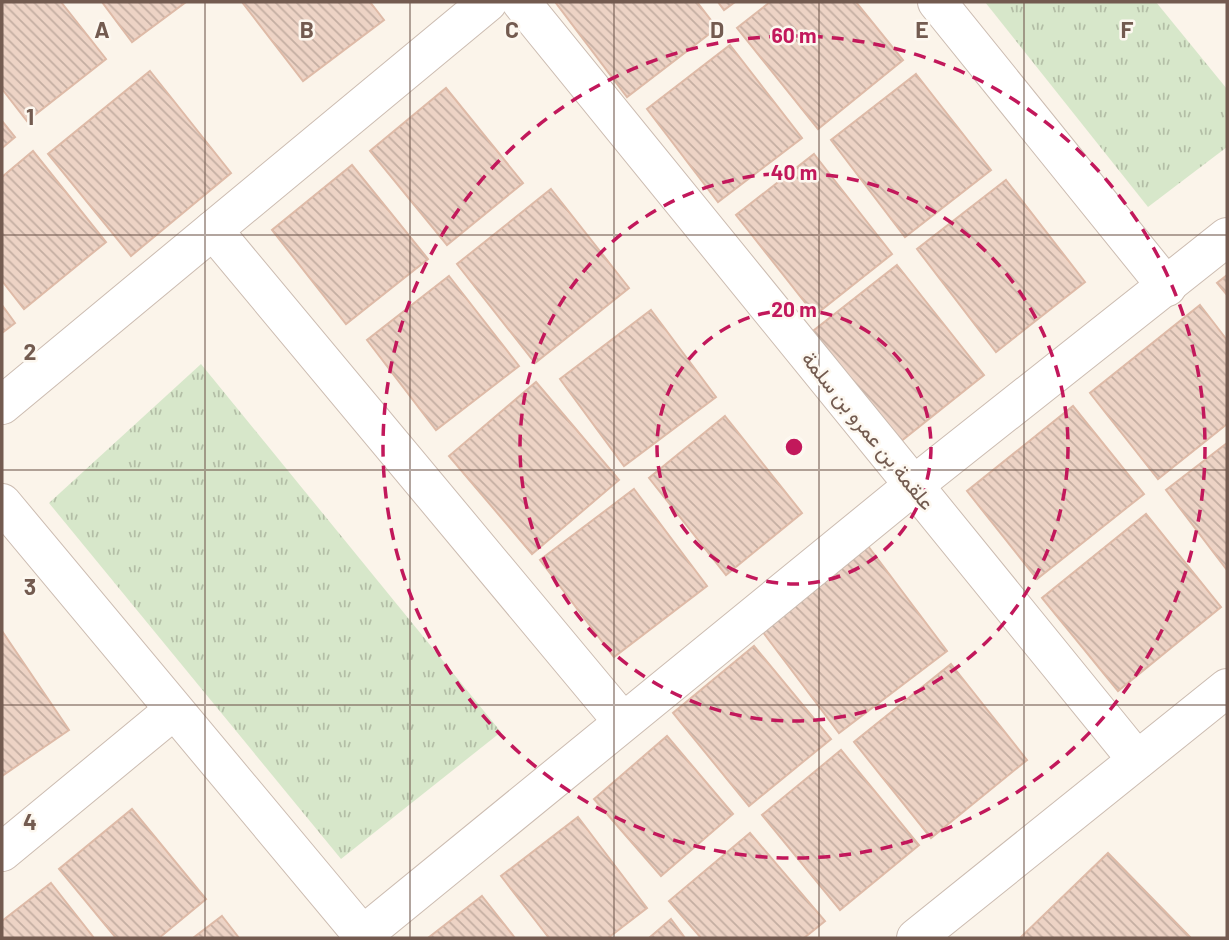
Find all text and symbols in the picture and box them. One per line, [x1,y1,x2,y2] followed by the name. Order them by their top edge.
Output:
[94,15,110,43] text: A
[300,15,314,43] text: B
[505,15,519,43] text: C
[710,15,724,43] text: D
[915,15,929,43] text: E
[1121,15,1134,43] text: F
[772,22,816,47] text: 60 m
[26,102,34,130] text: 1
[771,159,817,184] text: 40 m
[771,296,817,321] text: 20 m
[24,337,36,365] text: 2
[796,346,941,516] street label: علقمة بن عمرو بن سلمة
[782,435,806,459] centre of rings
[24,572,36,600] text: 3
[23,807,37,835] text: 4

